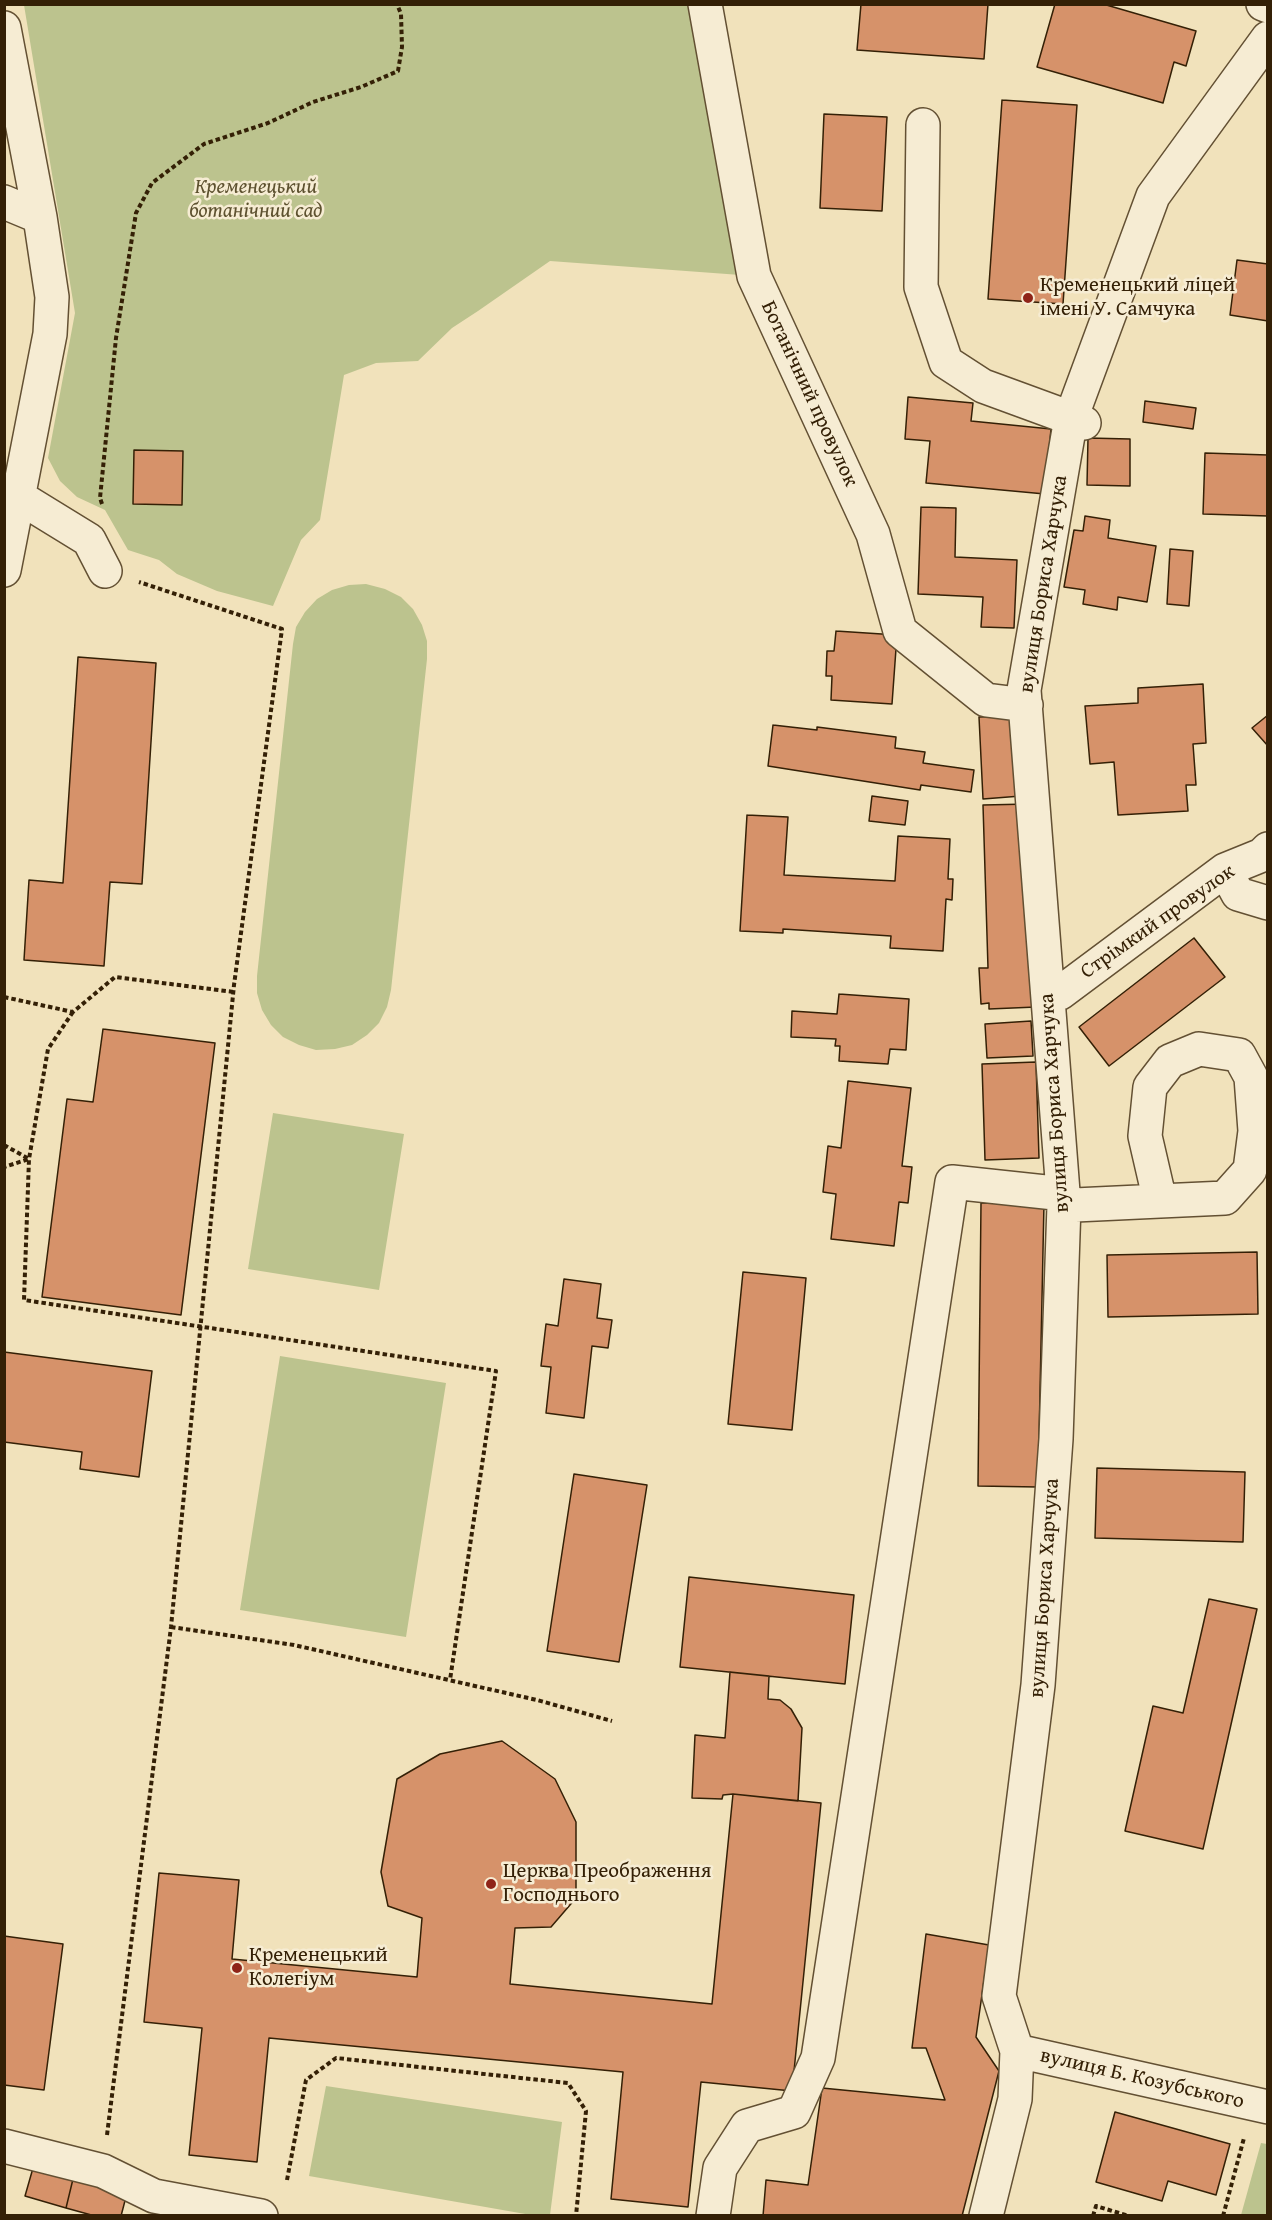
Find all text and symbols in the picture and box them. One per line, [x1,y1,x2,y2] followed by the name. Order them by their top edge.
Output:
[190,175,322,225] park label: Кременецький ботанічний сад
[1040,273,1235,323] place label: Кременецький ліцей імені У. Самчука
[1021,291,1035,305] marker: Кременецький ліцей імені У. Самчука
[755,297,863,491] street label: Ботанічний провулок
[1014,473,1074,695] street label: вулиця Бориса Харчука
[1076,859,1240,985] street label: Стрімкий провулок
[1035,992,1075,1214] street label: вулиця Бориса Харчука
[1025,1477,1065,1699] street label: вулиця Бориса Харчука
[503,1859,711,1909] place label: Церква Преображення Господнього
[484,1877,498,1891] marker: Церква Преображення Господнього
[249,1943,388,1993] place label: Кременецький Колегіум
[230,1961,244,1975] marker: Кременецький Колегіум
[1038,2043,1246,2115] street label: вулиця Б. Козубського

